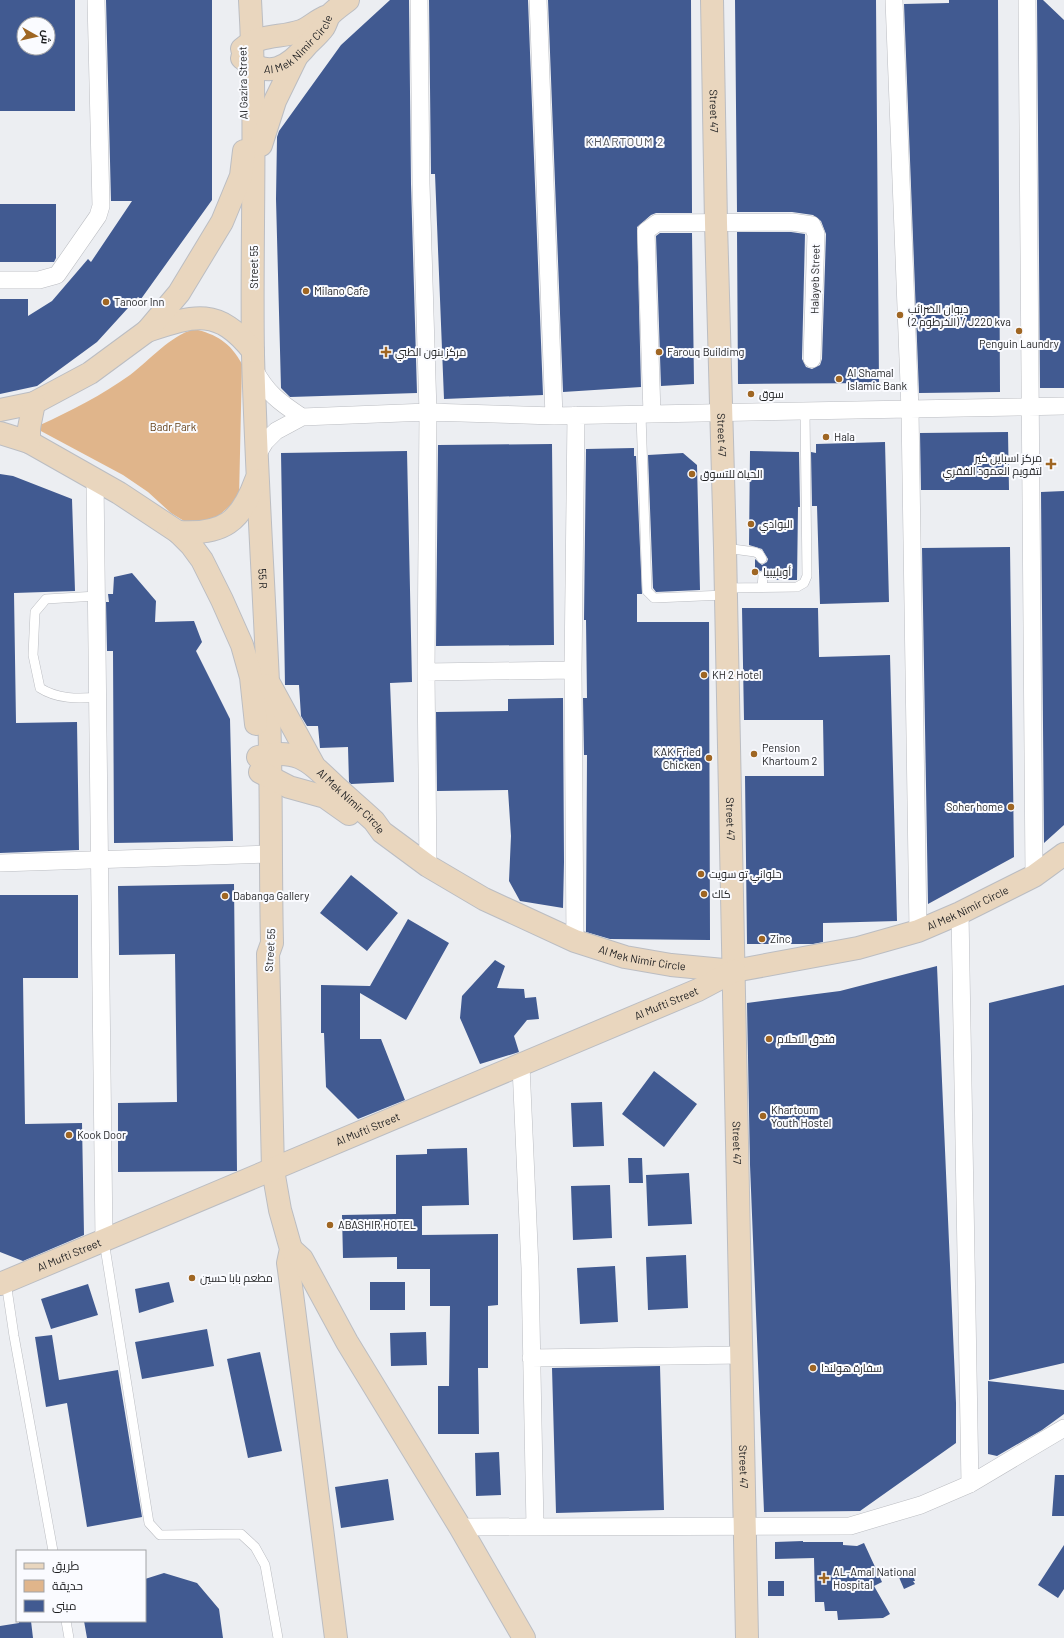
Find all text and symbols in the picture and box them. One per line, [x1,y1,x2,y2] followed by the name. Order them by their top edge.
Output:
[264,12,335,75] street label: Al Mek Nimir Circle
[16,16,56,56] north arrow
[38,29,54,45] text: ش
[235,46,250,120] street label: Al Gazira Street
[708,89,721,133] street label: Street 47
[586,134,664,148] district label: KHARTOUM 2
[807,244,822,314] street label: Halayeb Street
[247,245,260,289] street label: Street 55
[314,284,368,297] place label: Milano Cafe
[301,286,311,296] marker: Milano Cafe
[114,295,165,308] place label: Tanoor Inn
[101,297,111,307] marker: Tanoor Inn
[907,302,1011,330] place label: ديوان الضرائب (الخرطوم 2) / J220 kva
[895,310,905,320] marker: ديوان الضرائب (الخرطوم 2) / J220 kva
[1014,326,1024,336] marker: Penguin Laundry
[979,337,1059,350] place label: Penguin Laundry
[395,345,466,361] place label: مركز بنون الطبي
[667,345,745,358] place label: Farouq Buildimg
[380,346,392,358] marker: مركز بنون الطبي
[654,347,664,357] marker: Farouq Buildimg
[847,366,907,392] place label: Al Shamal Islamic Bank
[834,374,844,384] marker: Al Shamal Islamic Bank
[759,387,784,401] place label: سوق
[746,389,756,399] marker: سوق
[715,413,729,457] street label: Street 47
[150,420,197,433] park label: Badr Park
[834,430,855,443] place label: Hala
[821,432,831,442] marker: Hala
[942,451,1042,480] place label: مركز اسباين كير لتقويم العمود الفقري
[1045,458,1057,470] marker: مركز اسباين كير لتقويم العمود الفقري
[700,467,763,481] place label: الحياة للتسوق
[687,469,697,479] marker: الحياة للتسوق
[759,517,793,533] place label: البوادي
[746,519,756,529] marker: البوادي
[763,565,791,579] place label: أويليبيا
[750,567,760,577] marker: أويليبيا
[256,568,270,589] street label: 55 R
[712,668,762,681] place label: KH 2 Hotel
[699,670,709,680] marker: KH 2 Hotel
[762,741,817,767] place label: Pension Khartoum 2
[654,745,701,771] place label: KAK Fried Chicken
[749,749,759,759] marker: Pension Khartoum 2
[704,753,714,763] marker: KAK Fried Chicken
[315,765,388,836] street label: Al Mek Nimir Circle
[724,797,738,841] street label: Street 47
[946,800,1003,813] place label: Soher home
[1006,802,1016,812] marker: Soher home
[709,867,782,883] place label: حلواني تو سويت
[696,869,706,879] marker: حلواني تو سويت
[925,883,1011,933] street label: Al Mek Nimir Circle
[712,887,731,900] place label: كاك
[233,889,309,902] place label: Dabanga Gallery
[699,889,709,899] marker: كاك
[220,891,230,901] marker: Dabanga Gallery
[261,927,278,972] street label: Street 55
[770,932,791,945] place label: Zinc
[757,934,767,944] marker: Zinc
[597,942,687,972] street label: Al Mek Nimir Circle
[632,984,700,1022] street label: Al Mufti Street
[777,1032,835,1047] place label: فندق الاحلام
[764,1034,774,1044] marker: فندق الاحلام
[771,1103,831,1129] place label: Khartoum Youth Hostel
[334,1109,401,1148] street label: Al Mufti Street
[758,1111,768,1121] marker: Khartoum Youth Hostel
[731,1121,744,1164] street label: Street 47
[77,1128,126,1141] place label: Kook Door
[64,1130,74,1140] marker: Kook Door
[338,1218,416,1231] place label: ABASHIR HOTEL
[325,1220,335,1230] marker: ABASHIR HOTEL
[35,1235,103,1274] street label: Al Mufti Street
[200,1271,273,1286] place label: مطعم بابا حسين
[187,1273,197,1283] marker: مطعم بابا حسين
[821,1361,882,1375] place label: سفارة هولندا
[808,1363,818,1373] marker: سفارة هولندا
[737,1445,751,1488] street label: Street 47
[16,1550,146,1622] legend
[52,1558,80,1573] text: طريق
[833,1565,916,1591] place label: AL-Amal National Hospital
[818,1572,830,1584] marker: AL-Amal National Hospital
[52,1578,83,1593] text: حديقة
[52,1598,77,1613] text: مبنى

